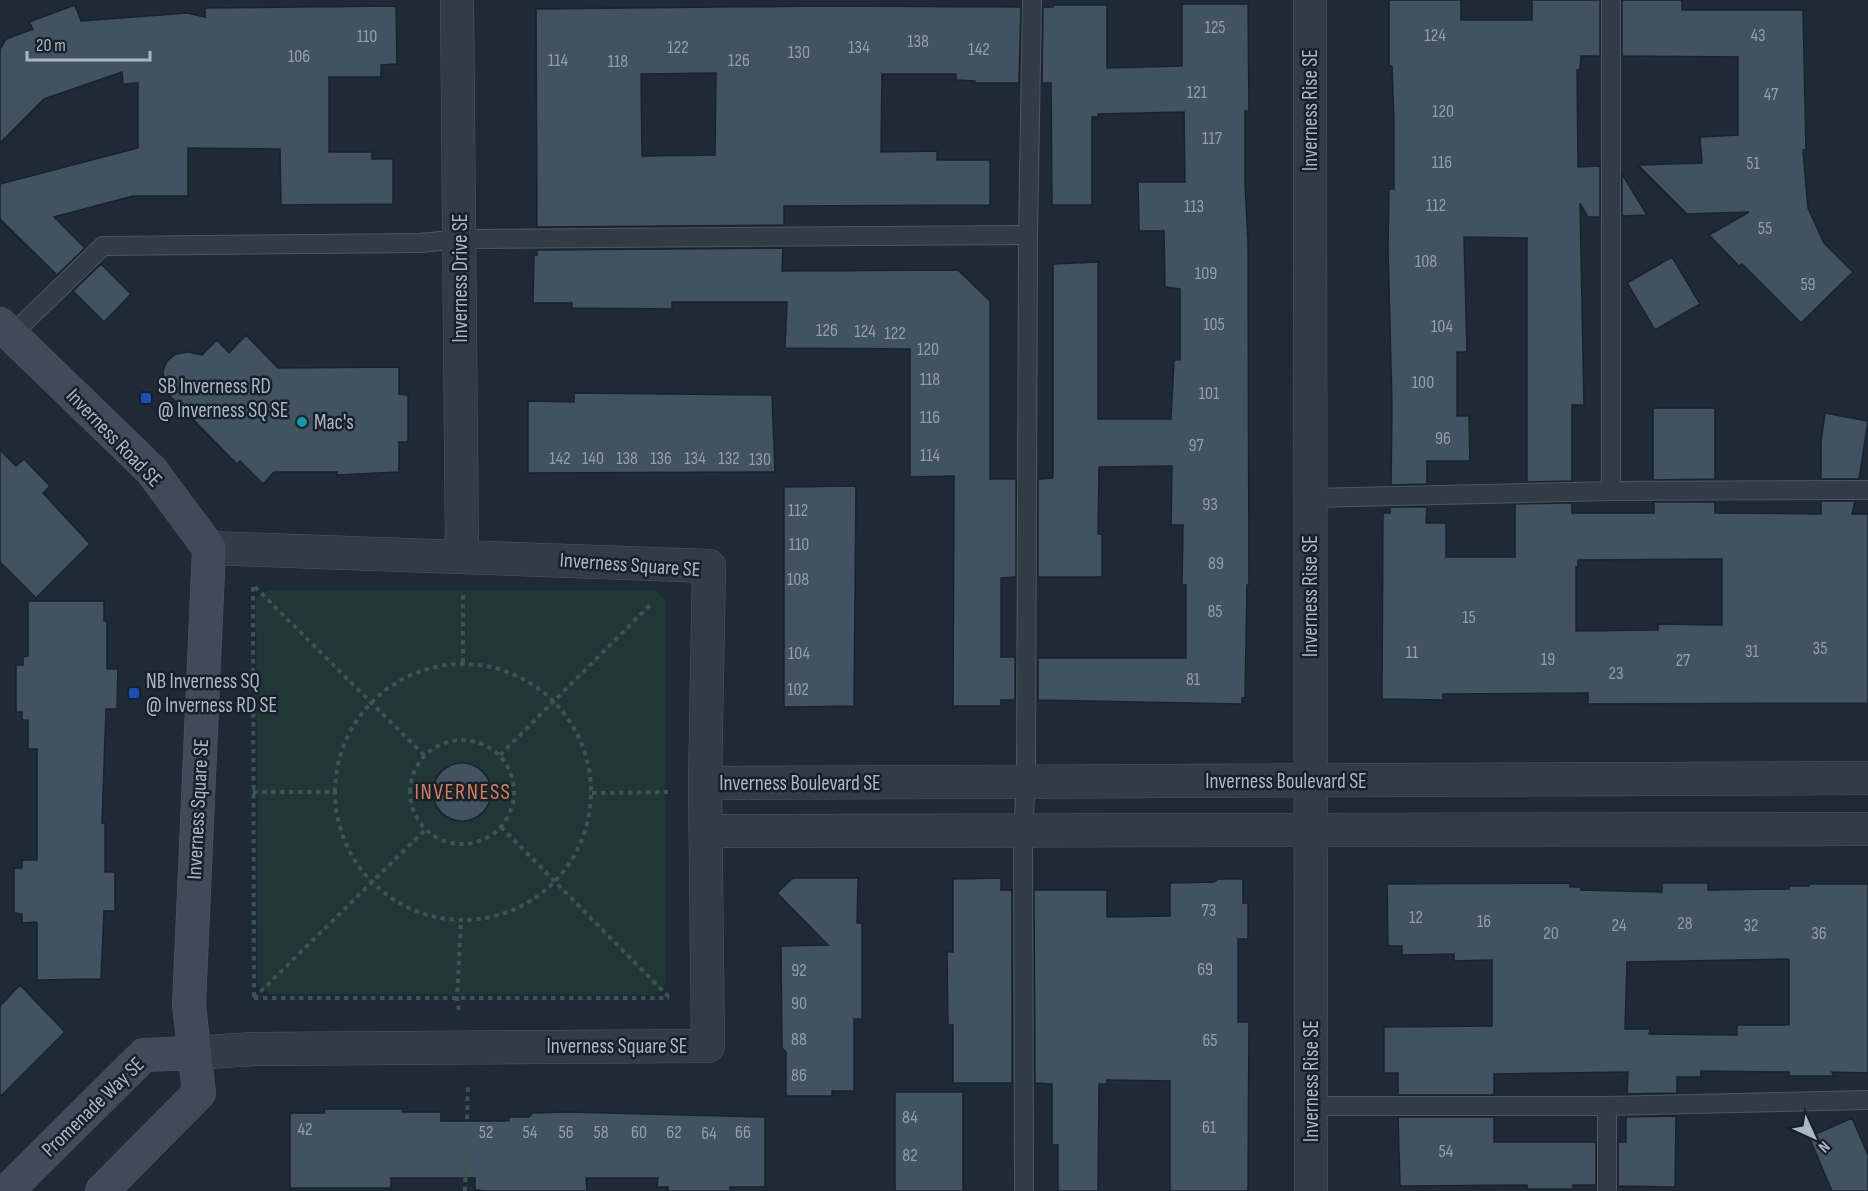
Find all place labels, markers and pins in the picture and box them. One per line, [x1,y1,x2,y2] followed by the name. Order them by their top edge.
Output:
[158,374,289,423] place label: SB Inverness RD @ Inverness SQ SE
[139,391,153,405] marker: SB Inverness RD @ Inverness SQ SE
[314,410,354,435] place label: Mac's
[295,415,309,429] marker: Mac's
[146,669,277,718] place label: NB Inverness SQ @ Inverness RD SE
[127,686,141,700] marker: NB Inverness SQ @ Inverness RD SE

